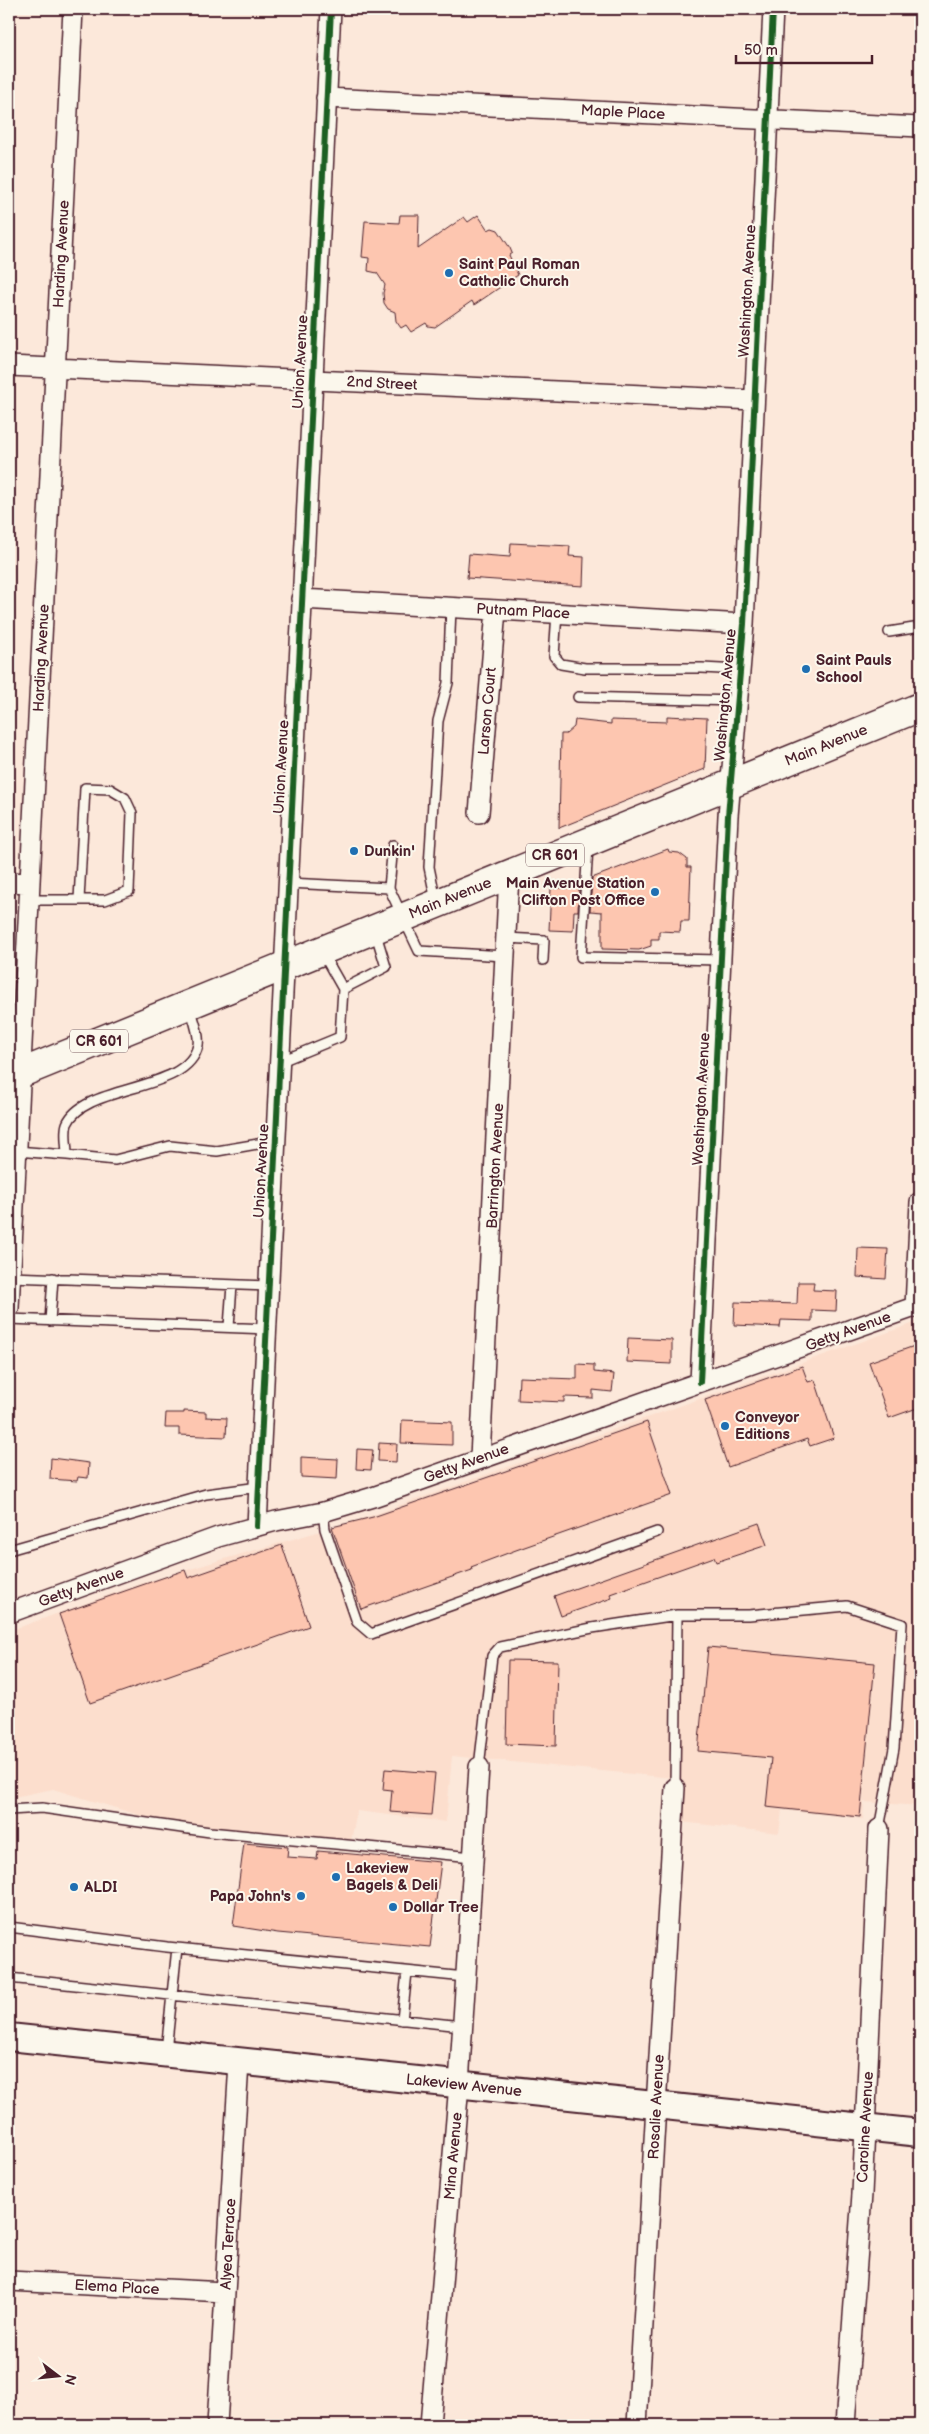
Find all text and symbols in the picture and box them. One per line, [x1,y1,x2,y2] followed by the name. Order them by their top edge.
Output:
[736,32,873,64] scale bar
[744,41,778,60] text: 50 m
[580,101,666,124] street label: Maple Place
[49,199,74,309] street label: Harding Avenue
[735,224,760,358] street label: Washington Avenue
[459,255,580,291] place label: Saint Paul Roman Catholic Church
[443,267,455,279] marker: Saint Paul Roman Catholic Church
[289,314,312,410] street label: Union Avenue
[346,372,418,395] street label: 2nd Street
[476,600,570,623] street label: Putnam Place
[29,603,54,713] street label: Harding Avenue
[710,628,741,762] street label: Washington Avenue
[816,651,892,687] place label: Saint Pauls School
[800,663,812,675] marker: Saint Pauls School
[474,666,501,756] street label: Larson Court
[270,719,293,815] street label: Union Avenue
[782,720,871,771] street label: Main Avenue
[364,842,415,861] place label: Dunkin'
[526,844,584,866] road number: CR 601
[348,845,360,857] marker: Dunkin'
[406,873,495,924] street label: Main Avenue
[506,874,645,910] place label: Main Avenue Station Clifton Post Office
[649,886,661,898] marker: Main Avenue Station Clifton Post Office
[70,1030,128,1052] road number: CR 601
[689,1032,714,1166] street label: Washington Avenue
[483,1103,508,1229] street label: Barrington Avenue
[250,1123,273,1219] street label: Union Avenue
[803,1307,894,1356] street label: Getty Avenue
[735,1408,800,1444] place label: Conveyor Editions
[719,1420,731,1432] marker: Conveyor Editions
[421,1439,512,1488] street label: Getty Avenue
[36,1563,127,1612] street label: Getty Avenue
[346,1859,438,1895] place label: Lakeview Bagels & Deli
[330,1871,342,1883] marker: Lakeview Bagels & Deli
[83,1878,117,1897] place label: ALDI
[68,1881,80,1893] marker: ALDI
[210,1887,291,1906] place label: Papa John's
[295,1890,307,1902] marker: Papa John's
[403,1898,479,1917] place label: Dollar Tree
[387,1901,399,1913] marker: Dollar Tree
[644,2054,669,2160] street label: Rosalie Avenue
[405,2070,523,2101] street label: Lakeview Avenue
[853,2071,878,2183] street label: Caroline Avenue
[440,2111,467,2201] street label: Mina Avenue
[217,2198,240,2290] street label: Alyea Terrace
[74,2276,160,2299] street label: Elema Place
[32,2352,82,2402] north arrow
[60,2372,80,2387] text: N

